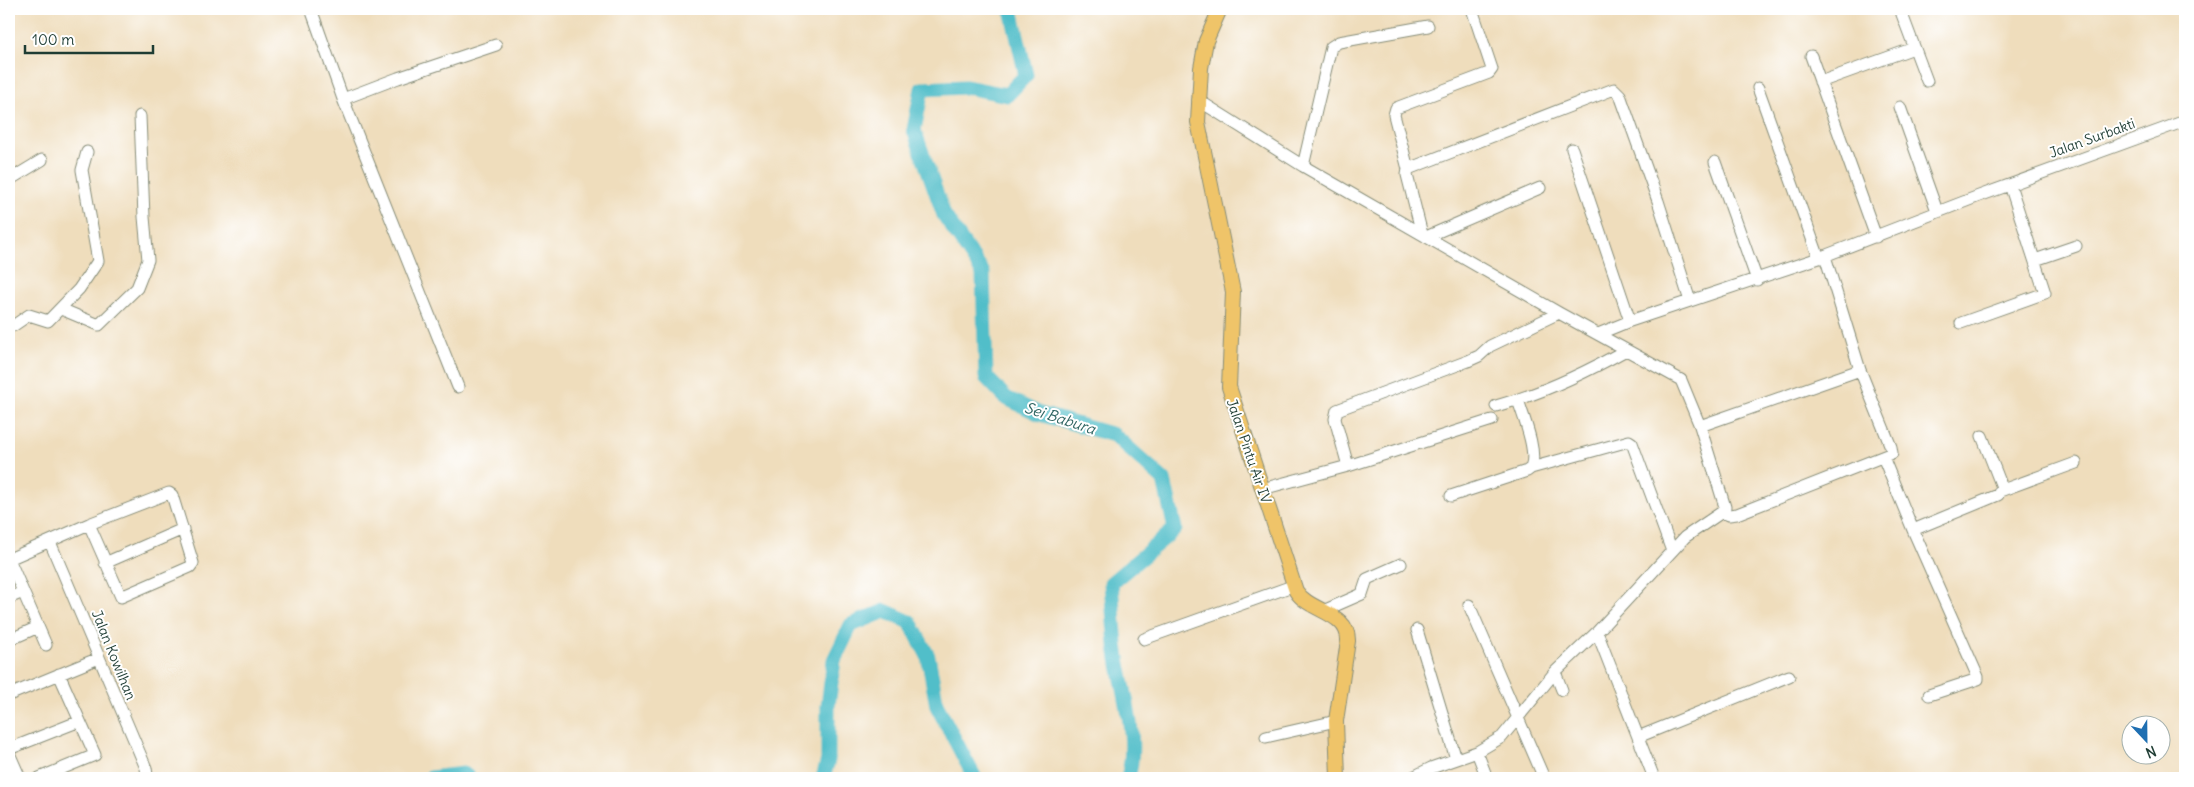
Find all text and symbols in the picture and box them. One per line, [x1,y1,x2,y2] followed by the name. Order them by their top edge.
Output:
[25,22,152,54] scale bar
[32,30,74,49] text: 100 m
[2047,114,2137,162] street label: Jalan Surbakti
[1223,396,1275,506] street label: Jalan Pintu Air IV
[1022,398,1099,439] water label: Sei Babura
[88,607,140,703] street label: Jalan Kowilhan
[2122,714,2172,764] north arrow
[2143,742,2159,762] text: N

